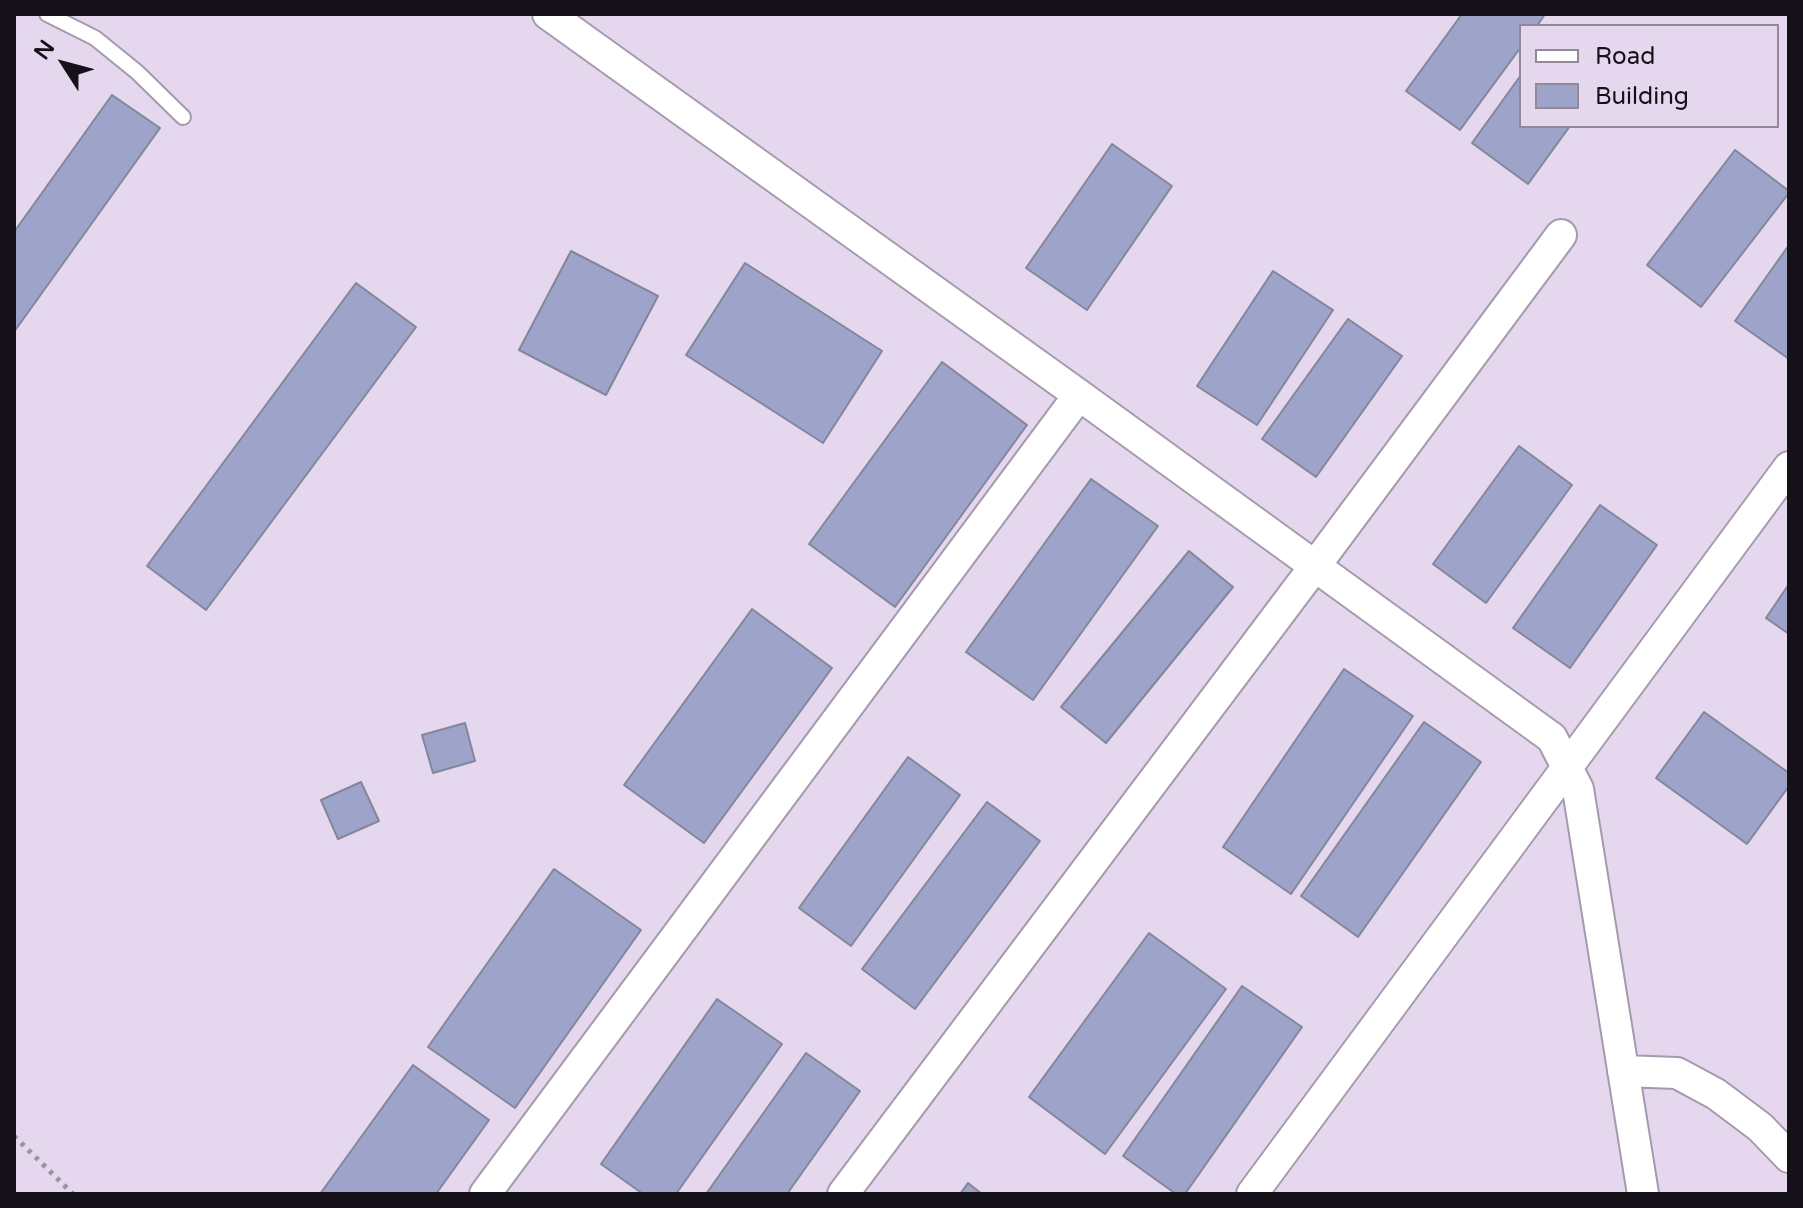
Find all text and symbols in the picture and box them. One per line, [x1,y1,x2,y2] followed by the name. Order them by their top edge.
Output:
[24,24,104,104] north arrow
[1519,24,1779,128] legend
[29,35,60,65] text: N
[1595,42,1655,71] text: Road
[1595,82,1689,111] text: Building

